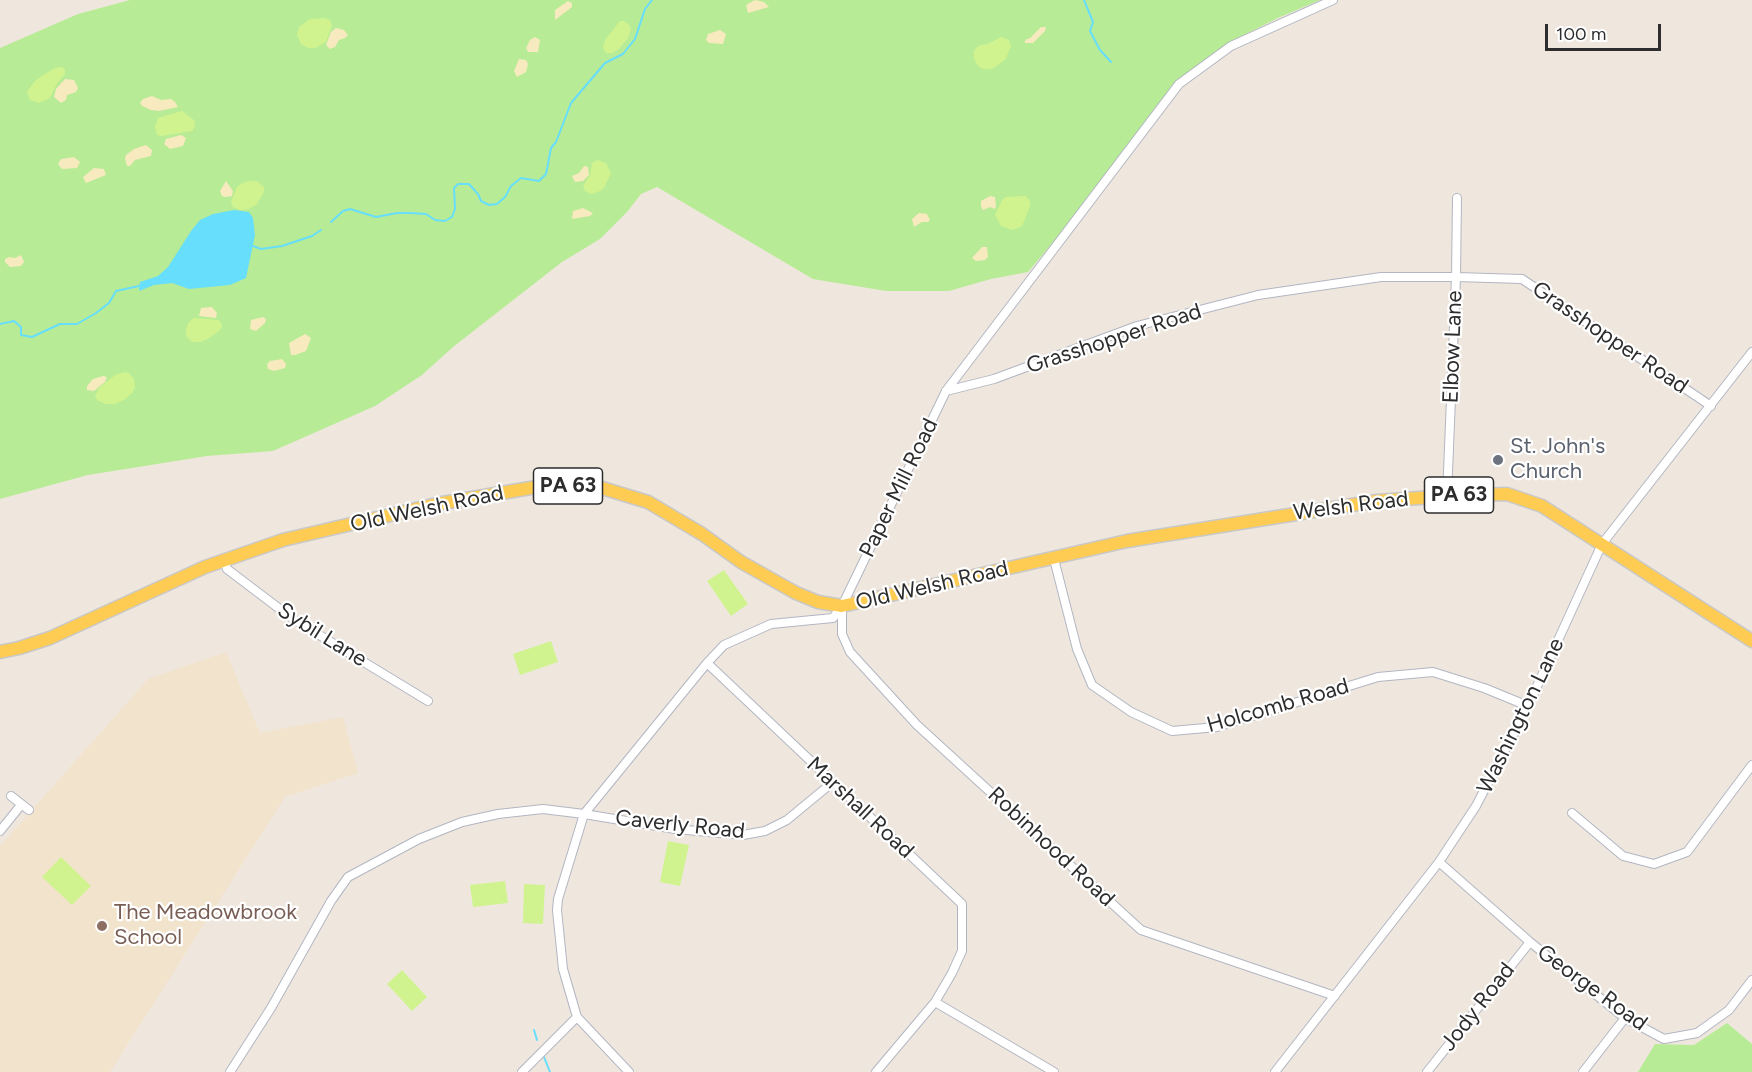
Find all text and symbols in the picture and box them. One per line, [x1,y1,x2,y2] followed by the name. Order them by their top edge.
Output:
[1548,12,1664,50] scale bar
[1556,23,1606,45] text: 100 m
[1527,276,1693,400] street label: Grasshopper Road
[1438,290,1468,404] street label: Elbow Lane
[1023,298,1205,380] street label: Grasshopper Road
[854,414,944,562] street label: Paper Mill Road
[1510,434,1605,486] place label: St. John's Church
[1491,453,1505,467] marker: St. John's Church
[534,468,602,504] road number: PA 63
[1424,477,1494,513] road number: PA 63
[348,480,506,538] street label: Old Welsh Road
[1292,486,1410,526] street label: Welsh Road
[853,556,1011,616] street label: Old Welsh Road
[272,597,372,673] street label: Sybil Lane
[1472,634,1570,798] street label: Washington Lane
[1204,673,1352,739] street label: Holcomb Road
[801,752,919,864] street label: Marshall Road
[982,782,1120,912] street label: Robinhood Road
[614,805,746,845] street label: Caverly Road
[114,900,297,951] place label: The Meadowbrook School
[95,919,109,933] marker: The Meadowbrook School
[1532,939,1652,1037] street label: George Road
[1435,958,1521,1056] street label: Jody Road

